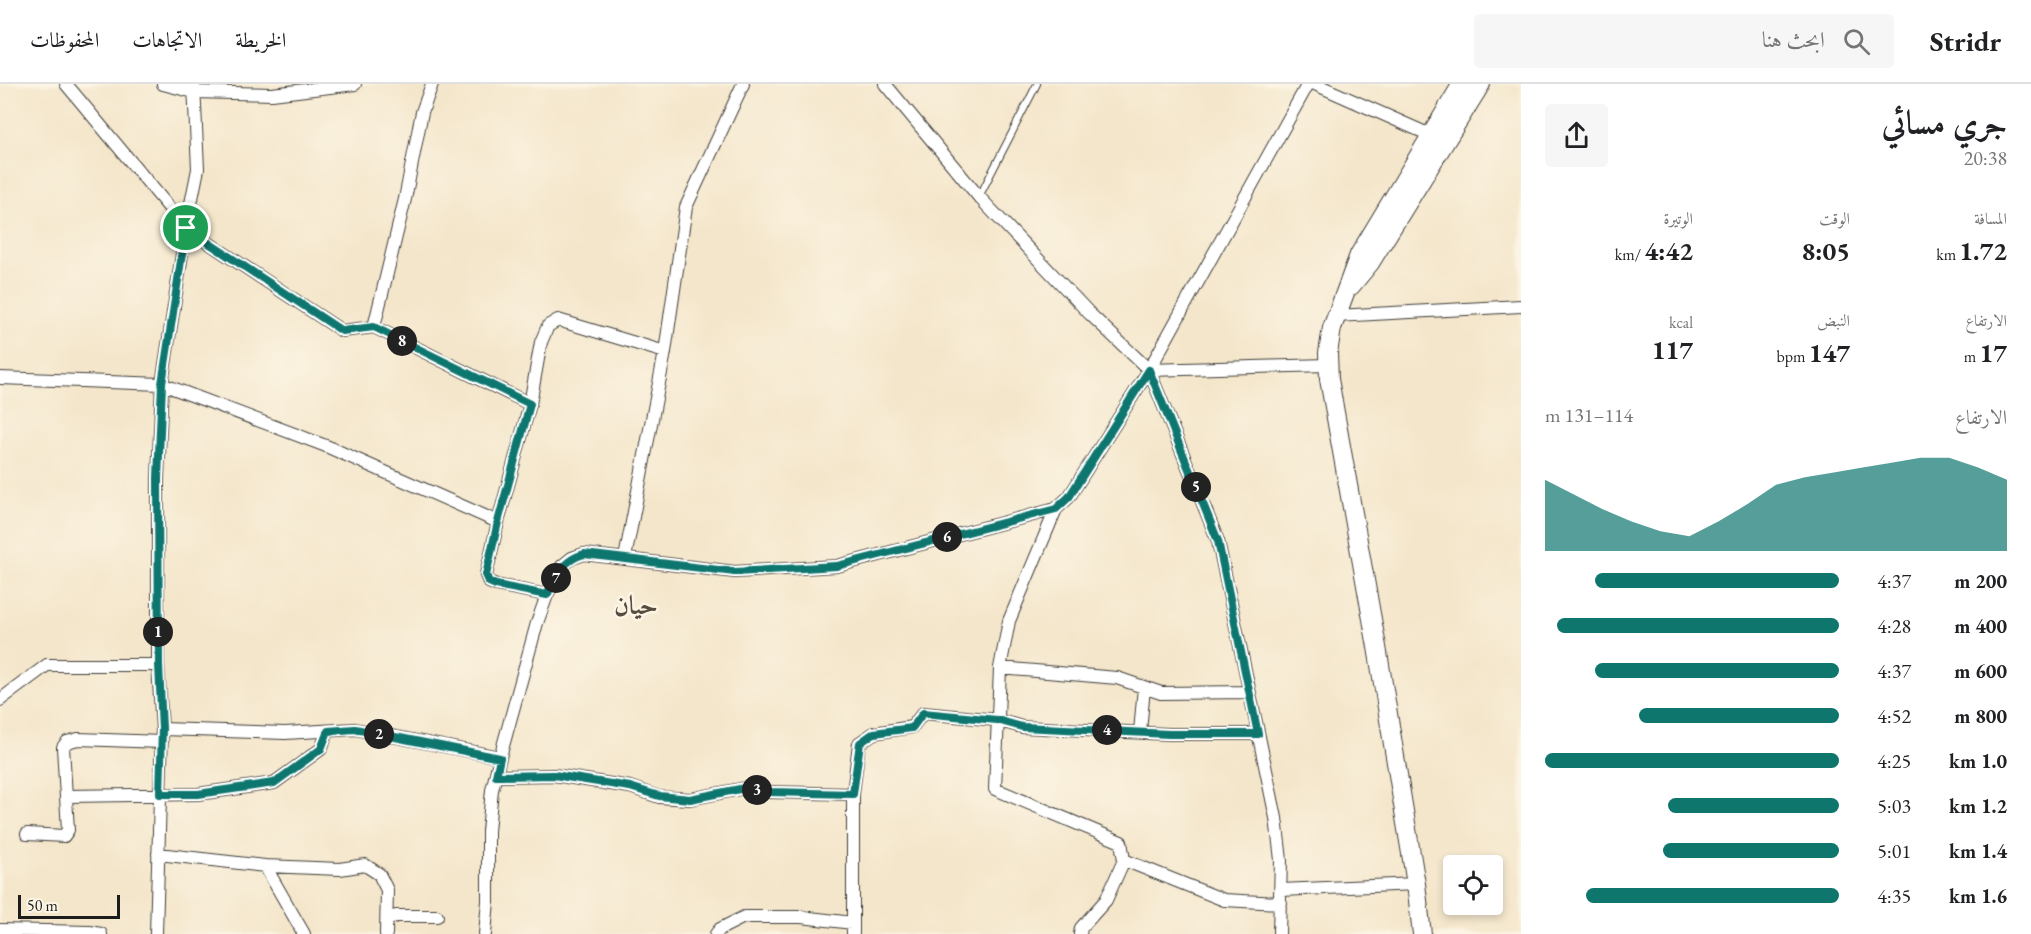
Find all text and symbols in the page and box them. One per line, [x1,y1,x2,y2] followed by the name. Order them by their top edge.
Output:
[1474,14,1894,68] search box
[1930,23,2001,59] text: Stridr
[1762,25,1825,54] text: ابحث هنا
[1840,25,1873,58] icon: search
[30,26,99,53] text: المحفوظات
[132,26,202,53] text: الاتجاهات
[235,26,286,53] text: الخريطة
[1882,101,2007,144] text: جري مسائي
[1545,104,1608,167] button: share
[1964,145,2007,171] text: 20:38
[160,202,211,253] pin
[1663,208,1693,229] text: الوتيرة
[1819,208,1850,229] text: الوقت
[1974,208,2007,229] text: المسافة
[169,211,202,244] icon: arrive
[1644,234,1693,268] text: 4:42
[1801,234,1850,268] text: 8:05
[1959,234,2007,268] text: 1.72
[1615,244,1644,265] text: /km
[1936,244,1959,265] text: km
[1817,310,1850,331] text: النبض
[1965,310,2007,331] text: الارتفاع
[1669,312,1693,333] text: kcal
[387,326,417,356] pin: 8
[398,330,406,351] text: 8
[1652,333,1693,367] text: 117
[1809,336,1850,370] text: 147
[1979,336,2007,370] text: 17
[1777,346,1809,367] text: bpm
[1964,346,1979,367] text: m
[1545,402,1633,428] text: 114–131 m
[1955,404,2007,430] text: الارتفاع
[1181,472,1211,502] pin: 5
[1192,476,1200,497] text: 5
[932,522,962,552] pin: 6
[943,526,951,547] text: 6
[541,563,571,593] pin: 7
[552,567,560,588] text: 7
[1877,568,1911,594] text: 4:37
[1954,568,2007,594] text: 200 m
[614,588,658,622] district label: حيان
[1877,613,1911,639] text: 4:28
[1954,613,2007,639] text: 400 m
[143,617,173,647] pin: 1
[154,621,162,642] text: 1
[1877,658,1911,684] text: 4:37
[1954,658,2007,684] text: 600 m
[1877,703,1911,729] text: 4:52
[1954,703,2007,729] text: 800 m
[1092,715,1122,745] pin: 4
[364,719,394,749] pin: 2
[1103,719,1111,740] text: 4
[375,723,383,744] text: 2
[1877,748,1911,774] text: 4:25
[1949,748,2007,774] text: 1.0 km
[742,775,772,805] pin: 3
[753,779,761,800] text: 3
[1877,793,1911,819] text: 5:03
[1949,793,2007,819] text: 1.2 km
[1877,838,1911,864] text: 5:01
[1949,838,2007,864] text: 1.4 km
[1443,855,1503,915] map controls
[1443,855,1503,915] button: locate
[1877,883,1911,909] text: 4:35
[1949,883,2007,909] text: 1.6 km
[18,892,120,920] scale bar
[27,895,58,916] text: 50 m

